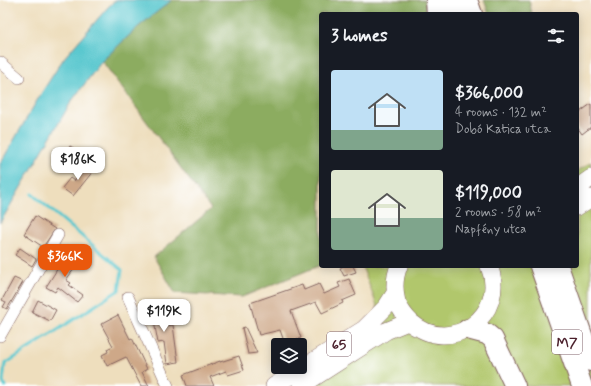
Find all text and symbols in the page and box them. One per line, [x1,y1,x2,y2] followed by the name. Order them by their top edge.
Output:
[331,25,388,47] text: 3 homes
[545,25,567,47] icon: filters
[455,82,523,104] text: $366,000
[363,86,411,134] icon: home
[455,104,547,121] text: 4 rooms · 132 m²
[455,121,551,138] text: Dobó Katica utca
[50,147,106,181] pin: $186K
[60,151,96,168] text: $186K
[455,182,522,204] text: $119,000
[363,186,411,234] icon: home
[455,204,542,221] text: 2 rooms · 58 m²
[455,221,526,238] text: Napfény utca
[37,244,93,278] pin: $366K
[47,248,83,265] text: $366K
[136,299,192,333] pin: $119K
[146,303,182,320] text: $119K
[552,330,582,354] road number: M7
[327,332,351,356] road number: 65
[271,338,307,374] map controls
[271,338,307,374] button: layers

